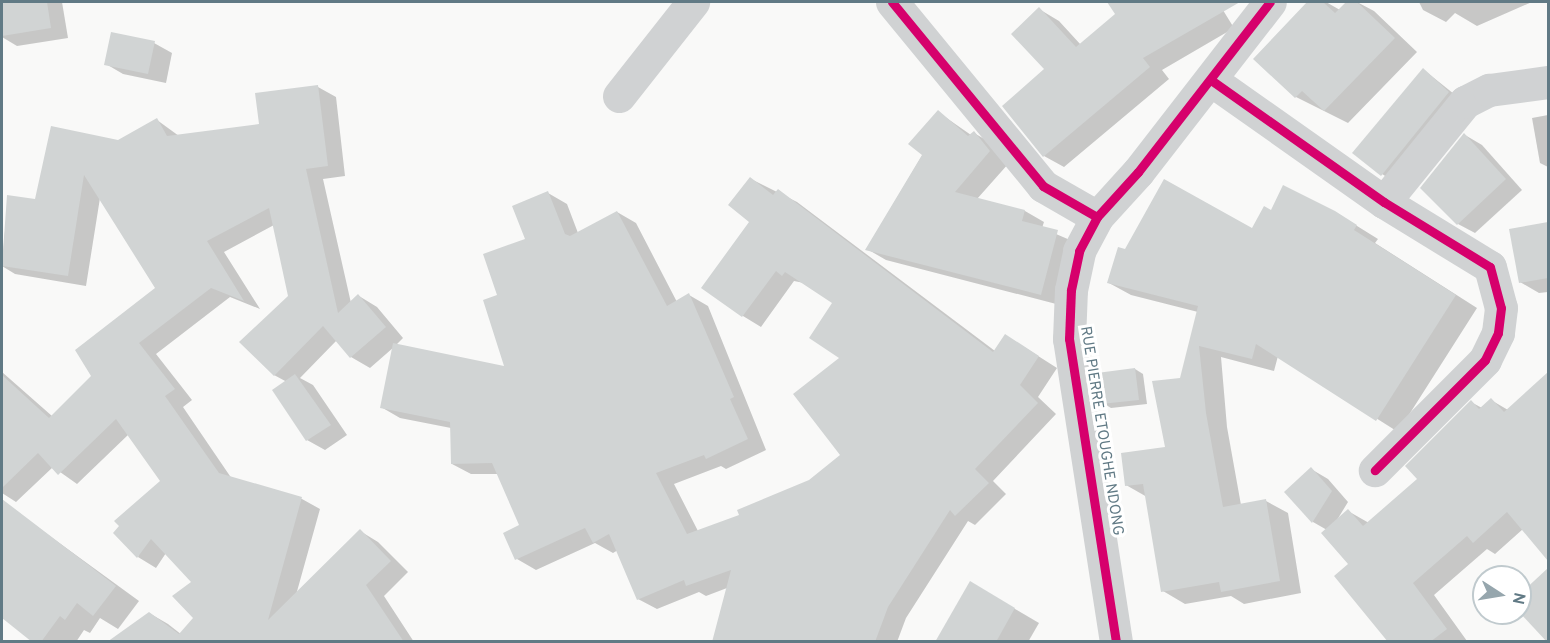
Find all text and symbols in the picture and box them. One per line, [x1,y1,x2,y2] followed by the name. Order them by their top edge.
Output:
[1076,325,1126,537] street label: RUE PIERRE ETOUGHE NDONG
[1472,565,1532,625] north arrow
[1507,591,1529,606] text: N

